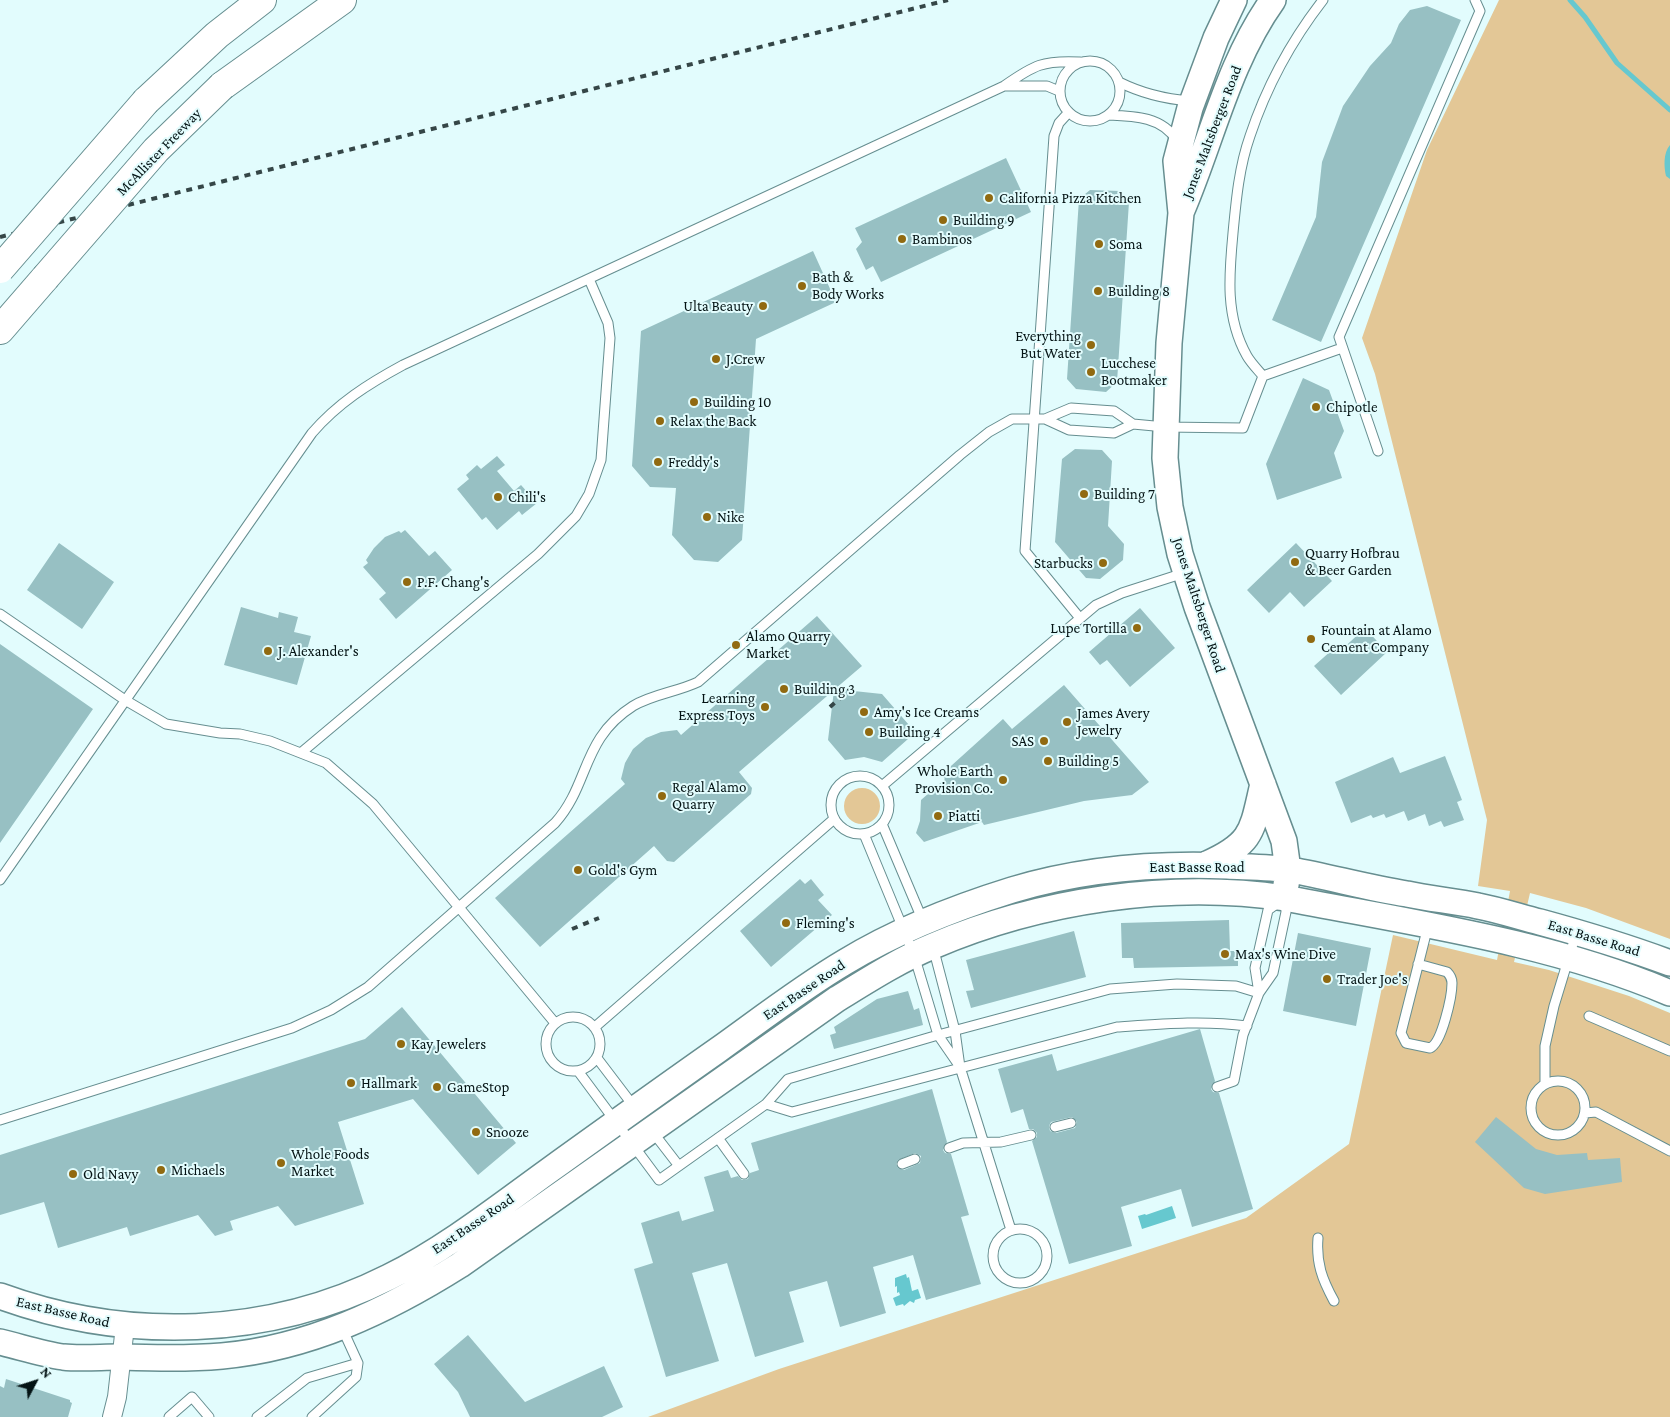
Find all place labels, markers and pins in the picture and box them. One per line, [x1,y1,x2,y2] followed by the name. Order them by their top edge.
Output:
[999,189,1142,207] place label: California Pizza Kitchen
[983,192,995,204] marker: California Pizza Kitchen
[953,211,1015,229] place label: Building 9
[937,214,949,226] marker: Building 9
[912,230,972,248] place label: Bambinos
[896,233,908,245] marker: Bambinos
[1109,235,1142,253] place label: Soma
[1093,238,1105,250] marker: Soma
[812,268,884,303] place label: Bath & Body Works
[796,280,808,292] marker: Bath & Body Works
[1108,282,1170,300] place label: Building 8
[1092,285,1104,297] marker: Building 8
[683,297,753,315] place label: Ulta Beauty
[757,300,769,312] marker: Ulta Beauty
[1015,327,1081,362] place label: Everything But Water
[1085,339,1097,351] marker: Everything But Water
[726,350,765,368] place label: J.Crew
[710,353,722,365] marker: J.Crew
[1101,354,1167,389] place label: Lucchese Bootmaker
[1085,366,1097,378] marker: Lucchese Bootmaker
[704,393,771,411] place label: Building 10
[688,396,700,408] marker: Building 10
[1326,398,1378,416] place label: Chipotle
[1310,401,1322,413] marker: Chipotle
[670,412,756,430] place label: Relax the Back
[654,415,666,427] marker: Relax the Back
[668,453,719,471] place label: Freddy's
[652,456,664,468] marker: Freddy's
[1094,485,1155,503] place label: Building 7
[508,488,546,506] place label: Chili's
[1078,488,1090,500] marker: Building 7
[492,491,504,503] marker: Chili's
[717,508,744,526] place label: Nike
[701,511,713,523] marker: Nike
[1305,544,1400,579] place label: Quarry Hofbrau & Beer Garden
[1034,554,1093,572] place label: Starbucks
[1289,556,1301,568] marker: Quarry Hofbrau & Beer Garden
[1097,557,1109,569] marker: Starbucks
[417,573,489,591] place label: P.F. Chang's
[401,576,413,588] marker: P.F. Chang's
[1050,619,1127,637] place label: Lupe Tortilla
[1321,621,1432,656] place label: Fountain at Alamo Cement Company
[1131,622,1143,634] marker: Lupe Tortilla
[746,627,830,662] place label: Alamo Quarry Market
[1305,633,1317,645] marker: Fountain at Alamo Cement Company
[730,639,742,651] marker: Alamo Quarry Market
[278,642,359,660] place label: J. Alexander's
[262,645,274,657] marker: J. Alexander's
[794,680,855,698] place label: Building 3
[778,683,790,695] marker: Building 3
[678,689,755,724] place label: Learning Express Toys
[759,701,771,713] marker: Learning Express Toys
[874,703,979,721] place label: Amy's Ice Creams
[1077,704,1150,739] place label: James Avery Jewelry
[858,706,870,718] marker: Amy's Ice Creams
[1061,716,1073,728] marker: James Avery Jewelry
[879,723,941,741] place label: Building 4
[863,726,875,738] marker: Building 4
[1012,732,1034,750] place label: SAS
[1038,735,1050,747] marker: SAS
[1058,752,1119,770] place label: Building 5
[1042,755,1054,767] marker: Building 5
[915,762,993,797] place label: Whole Earth Provision Co.
[997,774,1009,786] marker: Whole Earth Provision Co.
[672,778,747,813] place label: Regal Alamo Quarry
[656,790,668,802] marker: Regal Alamo Quarry
[948,807,980,825] place label: Piatti
[932,810,944,822] marker: Piatti
[588,861,657,879] place label: Gold's Gym
[572,864,584,876] marker: Gold's Gym
[796,914,855,932] place label: Fleming's
[780,917,792,929] marker: Fleming's
[1235,945,1336,963] place label: Max's Wine Dive
[1219,948,1231,960] marker: Max's Wine Dive
[1337,970,1408,988] place label: Trader Joe's
[1321,973,1333,985] marker: Trader Joe's
[411,1035,486,1053] place label: Kay Jewelers
[395,1038,407,1050] marker: Kay Jewelers
[361,1074,417,1092] place label: Hallmark
[345,1077,357,1089] marker: Hallmark
[447,1078,509,1096] place label: GameStop
[431,1081,443,1093] marker: GameStop
[486,1123,529,1141] place label: Snooze
[470,1126,482,1138] marker: Snooze
[291,1145,369,1180] place label: Whole Foods Market
[275,1157,287,1169] marker: Whole Foods Market
[171,1161,225,1179] place label: Michaels
[155,1164,167,1176] marker: Michaels
[83,1165,138,1183] place label: Old Navy
[67,1168,79,1180] marker: Old Navy

